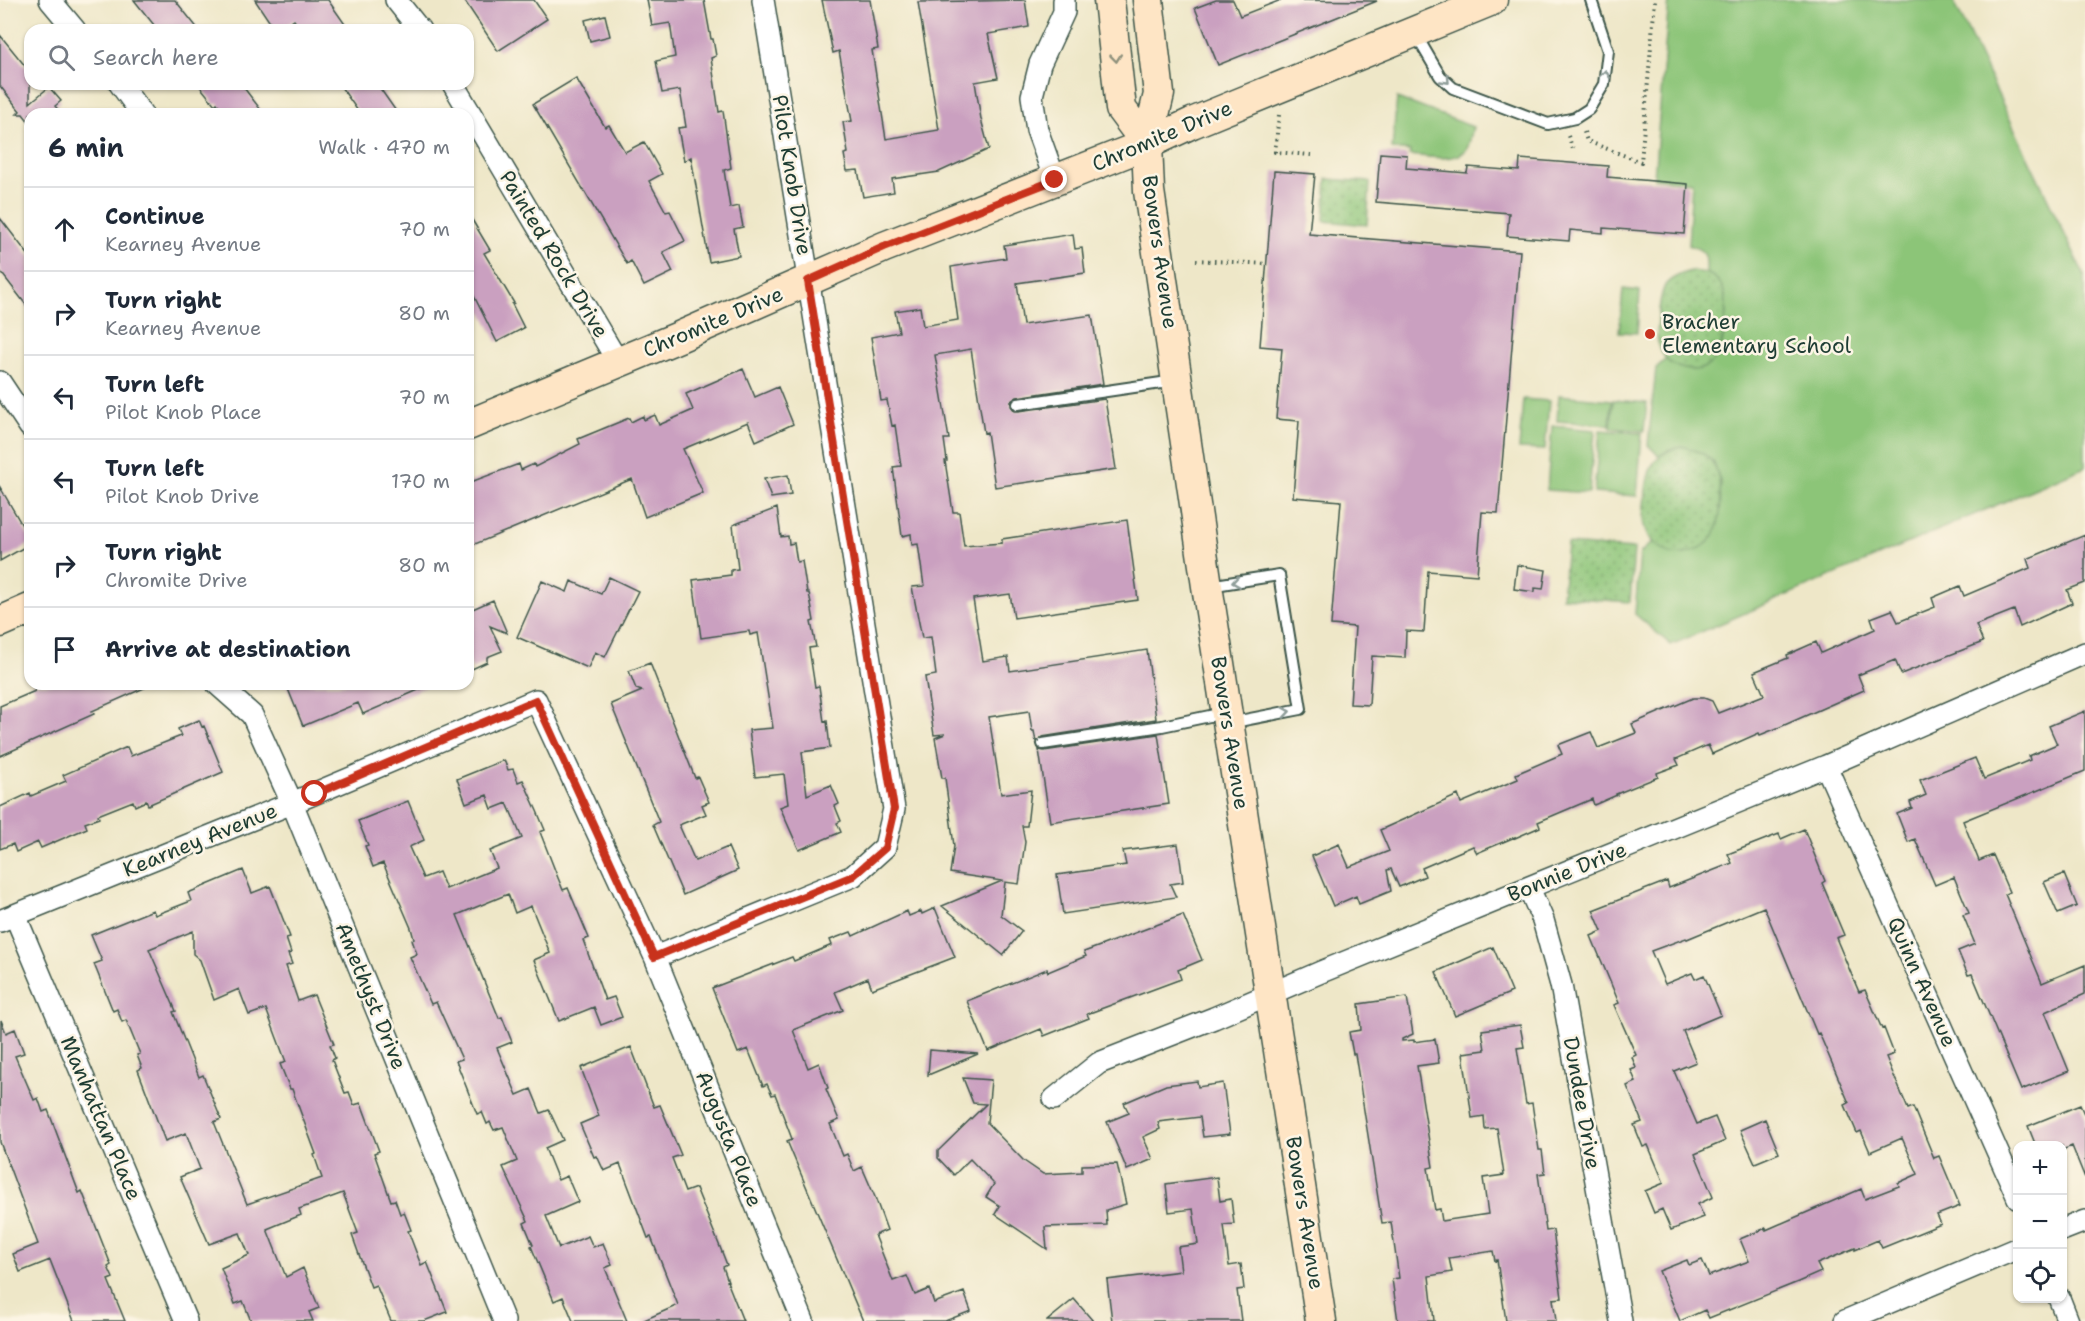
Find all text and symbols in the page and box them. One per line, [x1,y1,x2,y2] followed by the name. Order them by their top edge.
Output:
[24,24,474,90] search box
[45,41,78,74] icon: search
[93,43,219,72] text: Search here
[1109,54,1121,63] one-way arrow
[1599,70,1611,79] one-way arrow
[1439,74,1450,84] one-way arrow
[765,93,819,257] street label: Pilot Knob Drive
[1088,94,1236,178] street label: Chromite Drive
[48,130,124,165] text: 6 min
[318,134,450,160] text: Walk · 470 m
[493,165,615,343] street label: Painted Rock Drive
[1041,166,1067,192] route end
[1135,173,1185,331] street label: Bowers Avenue
[105,202,205,231] text: Continue
[48,213,81,246] icon: ahead
[398,216,450,242] text: 70 m
[105,231,261,257] text: Kearney Avenue
[639,280,787,364] street label: Chromite Drive
[105,286,222,315] text: Turn right
[48,297,81,330] icon: right
[398,300,450,326] text: 80 m
[1662,308,1852,360] place label: Bracher Elementary School
[105,315,261,341] text: Kearney Avenue
[1643,327,1657,341] marker: Bracher Elementary School
[105,370,204,399] text: Turn left
[48,381,81,414] icon: left
[398,384,450,410] text: 70 m
[105,399,262,425] text: Pilot Knob Place
[105,454,204,483] text: Turn left
[48,465,81,498] icon: left
[391,468,450,494] text: 170 m
[105,483,260,509] text: Pilot Knob Drive
[105,538,222,567] text: Turn right
[48,549,81,582] icon: right
[398,552,450,578] text: 80 m
[105,567,248,593] text: Chromite Drive
[1232,575,1241,587] one-way arrow
[48,633,81,666] icon: arrive
[105,635,351,664] text: Arrive at destination
[1204,654,1256,812] street label: Bowers Avenue
[1281,706,1291,718] one-way arrow
[301,780,327,806] route start
[119,796,281,884] street label: Kearney Avenue
[1503,835,1631,909] street label: Bonnie Drive
[1881,912,1963,1052] street label: Quinn Avenue
[329,918,413,1074] street label: Amethyst Drive
[54,1032,148,1204] street label: Manhattan Place
[1557,1035,1607,1171] street label: Dundee Drive
[689,1067,769,1211] street label: Augusta Place
[1279,1134,1331,1292] street label: Bowers Avenue
[2013,1141,2067,1303] map controls
[2013,1141,2067,1195] button: +
[2013,1195,2067,1249] button: −
[2013,1249,2067,1303] button: locate

